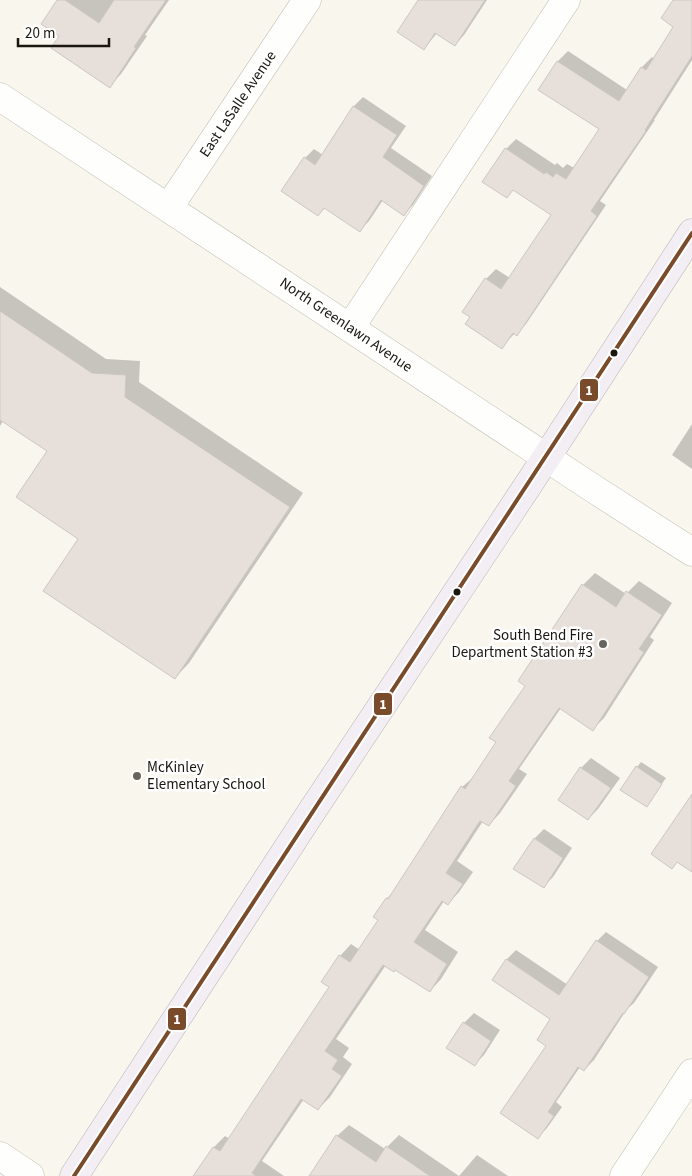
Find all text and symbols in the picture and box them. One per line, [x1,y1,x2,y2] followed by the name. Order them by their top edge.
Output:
[18,15,109,47] scale bar
[25,23,55,44] text: 20 m
[195,47,281,161] street label: East LaSalle Avenue
[275,273,417,377] street label: North Greenlawn Avenue
[609,348,619,358] unlabelled marker
[579,378,599,402] line badge: 1
[585,381,593,401] text: 1
[452,587,462,597] unlabelled marker
[451,625,593,663] place label: South Bend Fire Department Station #3
[597,638,609,650] marker: South Bend Fire Department Station #3
[373,692,393,716] line badge: 1
[379,695,387,715] text: 1
[147,757,265,795] place label: McKinley Elementary School
[131,770,143,782] marker: McKinley Elementary School
[167,1007,187,1031] line badge: 1
[173,1010,181,1030] text: 1

